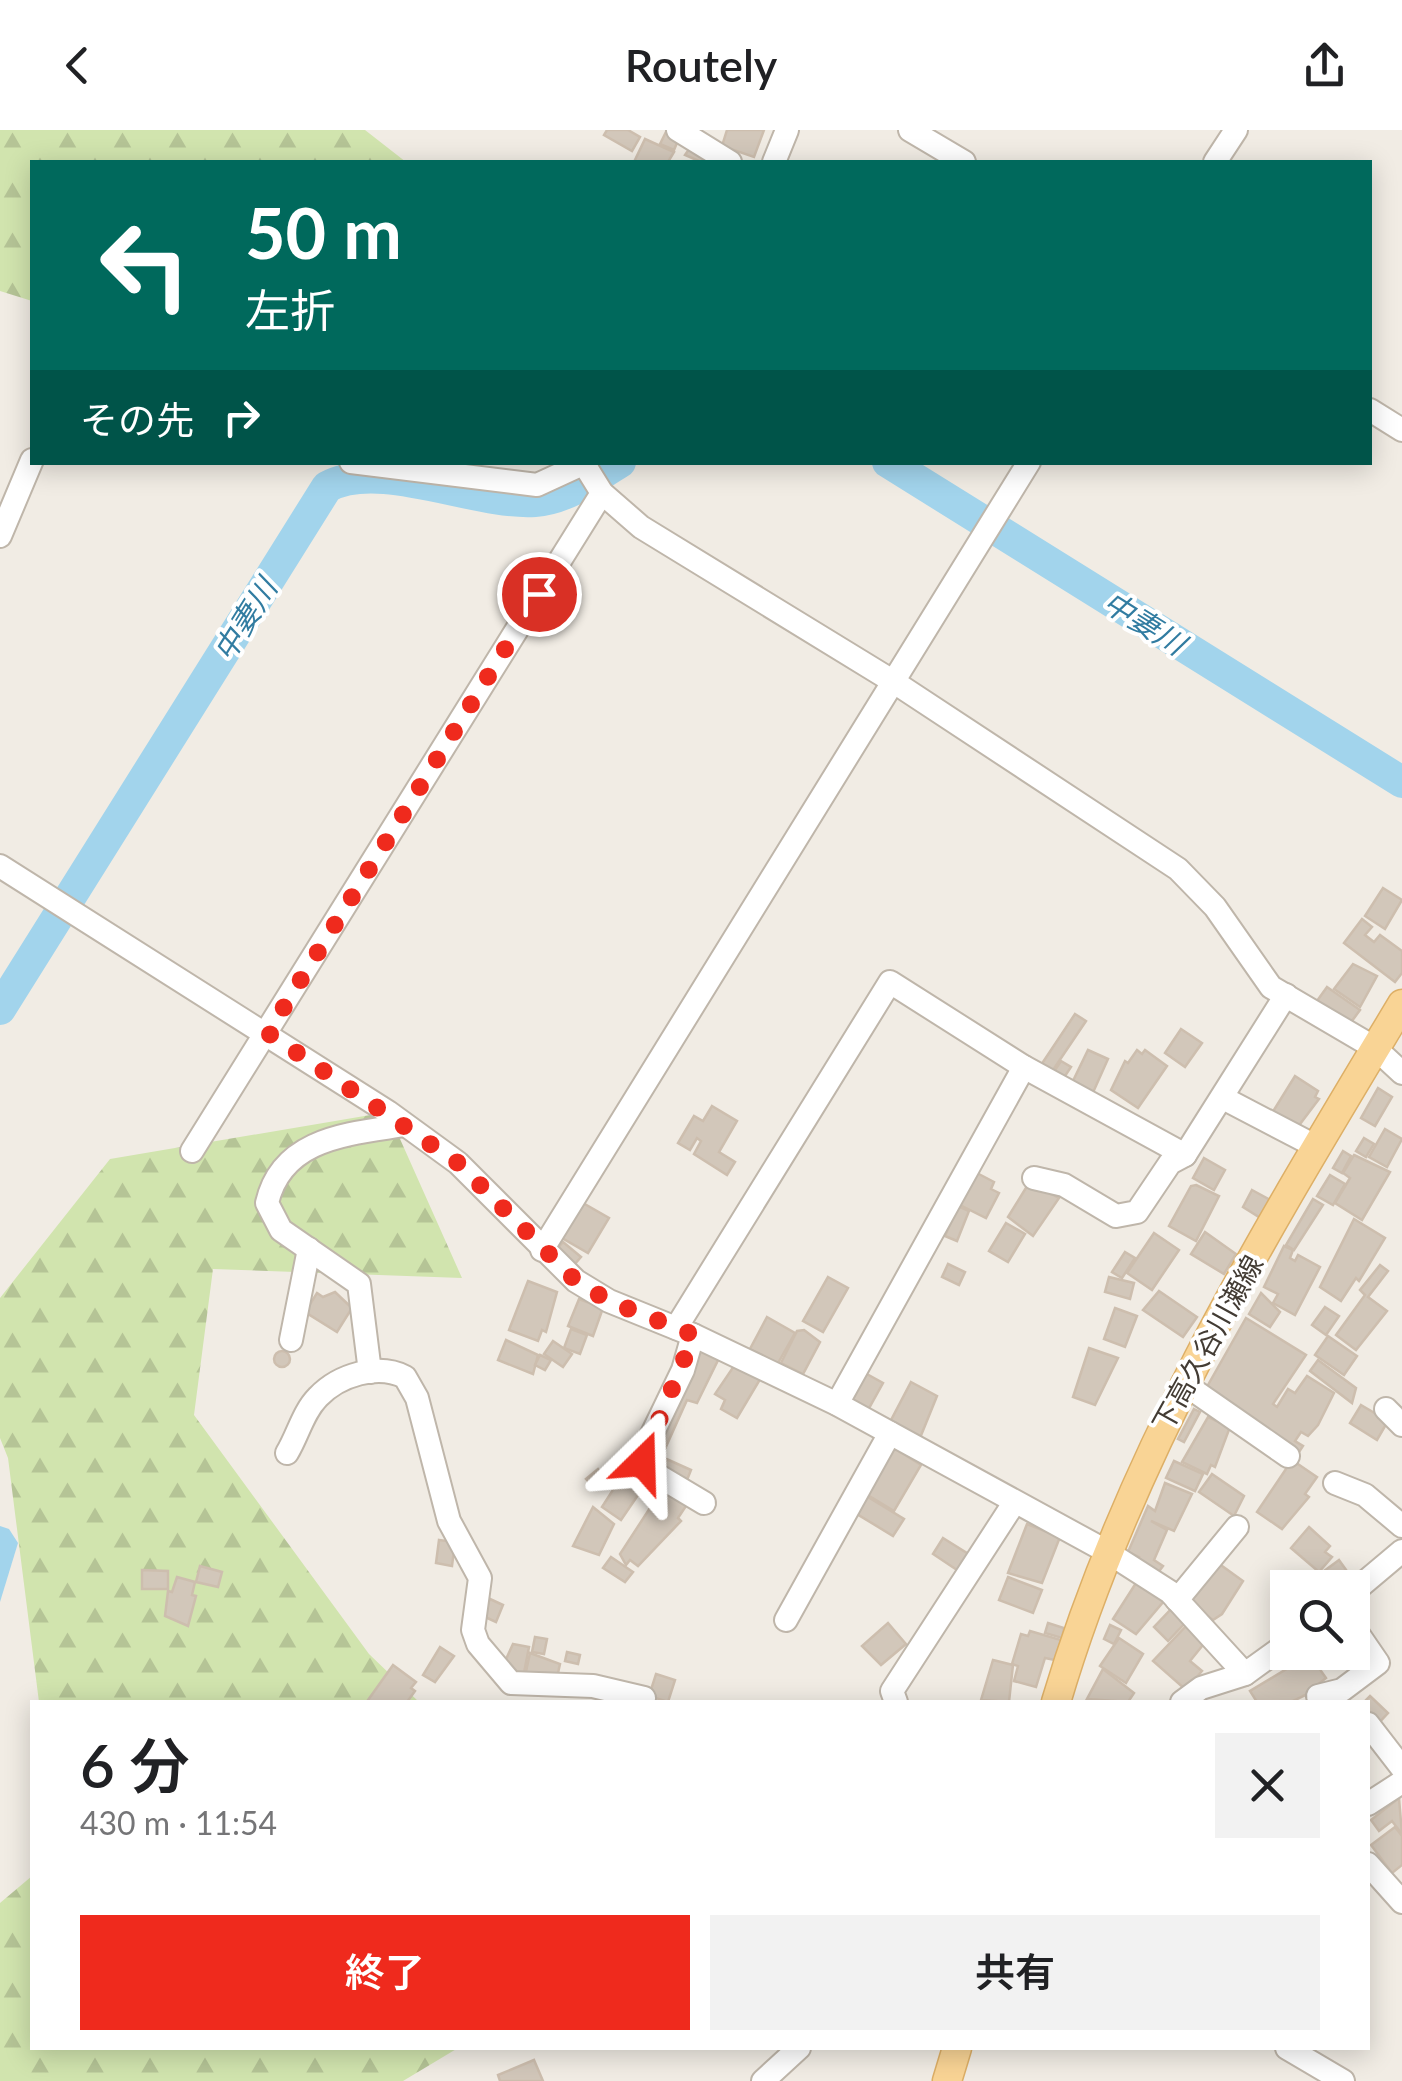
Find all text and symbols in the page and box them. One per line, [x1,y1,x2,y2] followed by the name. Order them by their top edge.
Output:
[50,38,105,93] icon: back
[625,38,777,92] text: Routely
[1297,38,1352,93] icon: share
[245,190,402,274] text: 50 m
[80,200,210,330] icon: left
[245,283,335,337] text: 左折
[214,390,269,445] icon: right
[80,396,194,442] text: その先
[497,552,582,637] pin
[512,567,567,622] icon: arrive
[205,569,285,667] water label: 中妻川
[1097,583,1195,663] water label: 中妻川
[1145,1249,1269,1437] street label: 下高久谷川瀬線
[590,1410,694,1514] position arrow
[1270,1570,1370,1670] map controls
[1270,1570,1370,1670] button: search
[80,1729,190,1801] text: 6 分
[1215,1733,1320,1838] button: close
[80,1803,277,1842] text: 430 m · 11:54
[80,1915,690,2030] button: 終了
[710,1915,1320,2030] button: 共有

